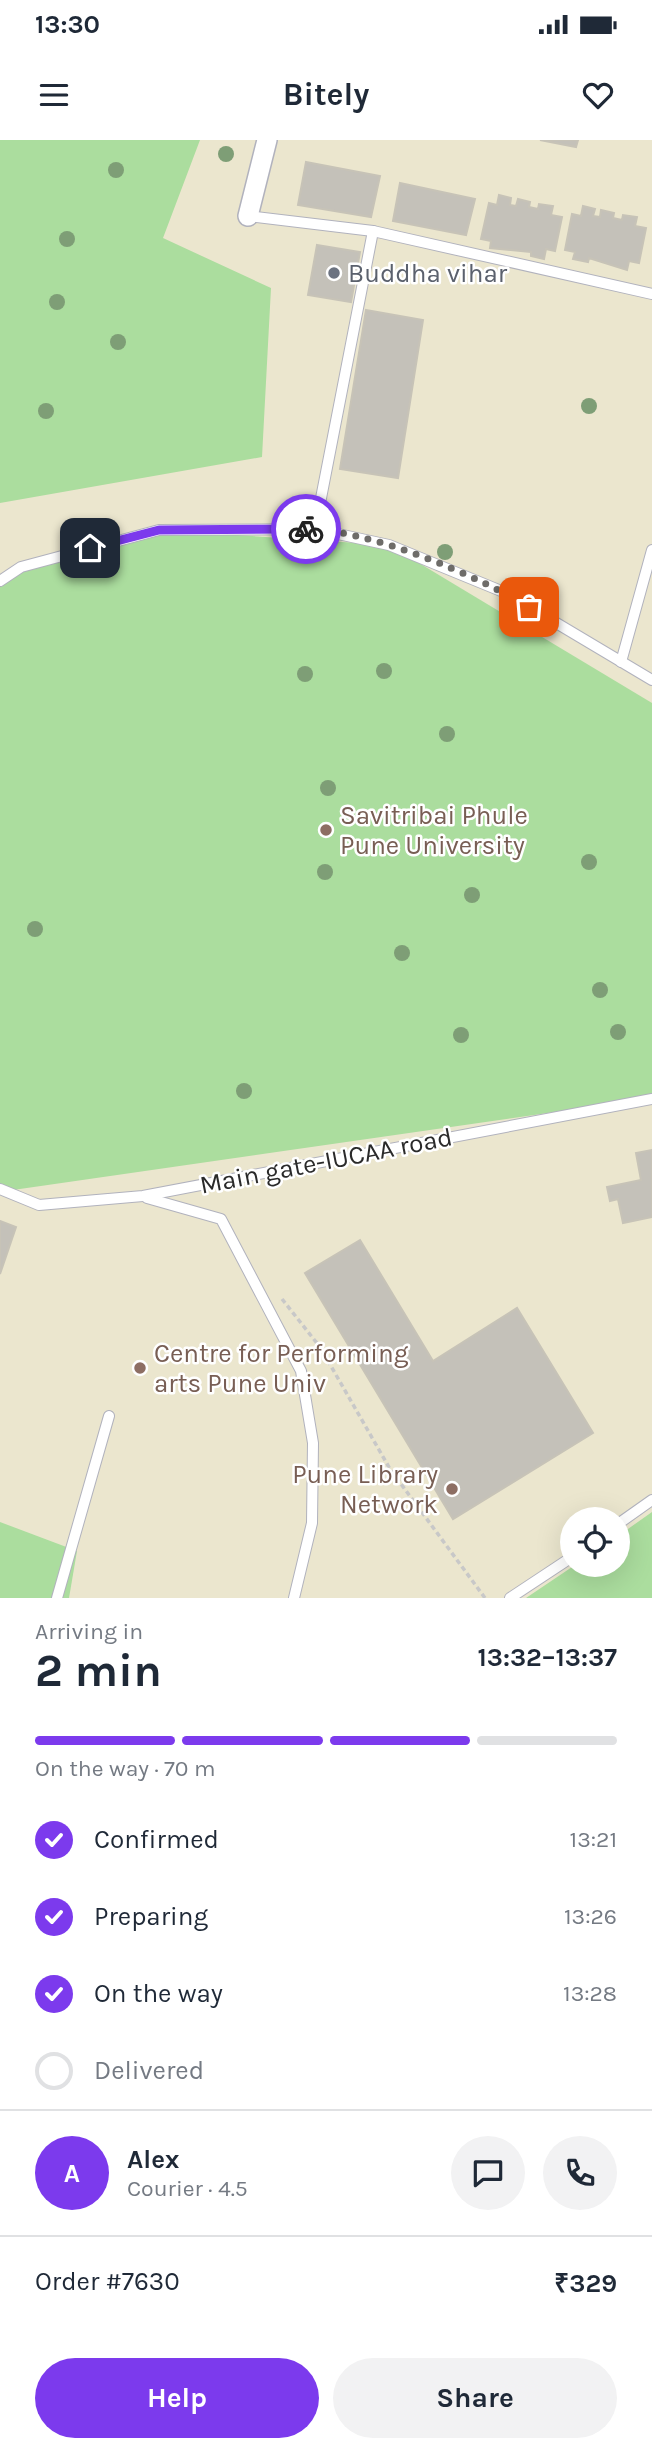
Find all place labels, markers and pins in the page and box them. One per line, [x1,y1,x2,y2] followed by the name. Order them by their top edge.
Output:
[348,258,508,289] place label: Buddha vihar
[326,265,342,281] marker: Buddha vihar
[60,518,120,578] pin
[499,577,559,637] pin
[340,800,528,861] place label: Savitribai Phule Pune University
[318,822,334,838] marker: Savitribai Phule Pune University
[154,1338,409,1399] place label: Centre for Performing arts Pune Univ
[132,1360,148,1376] marker: Centre for Performing arts Pune Univ
[292,1459,438,1520] place label: Pune Library Network
[444,1481,460,1497] marker: Pune Library Network

